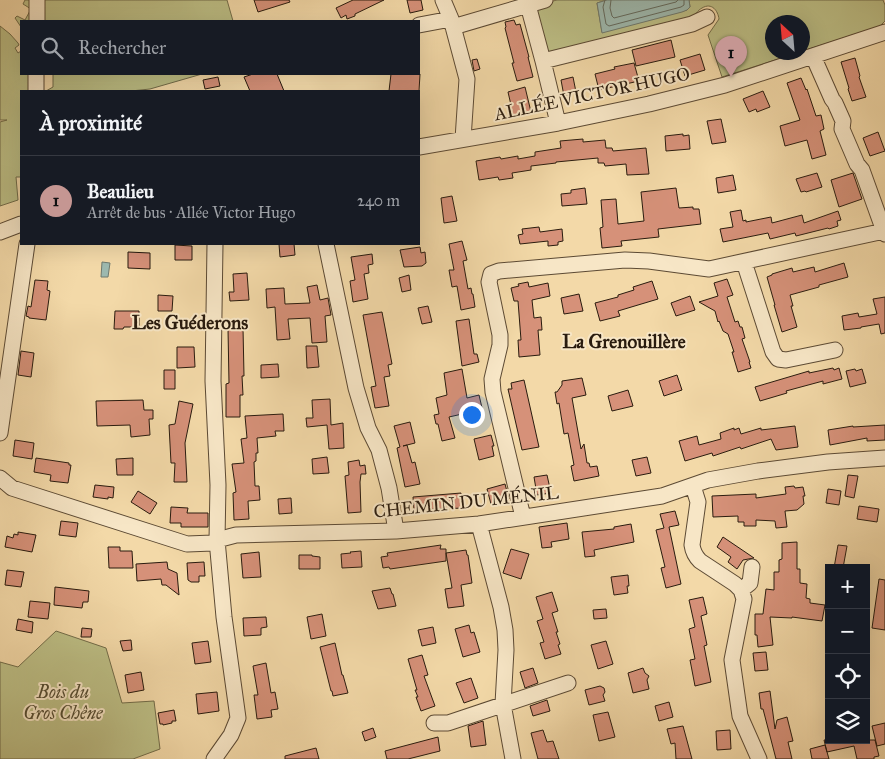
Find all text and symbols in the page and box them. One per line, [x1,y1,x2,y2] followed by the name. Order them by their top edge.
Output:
[765,15,810,60] north arrow
[20,20,420,75] search box
[38,34,66,62] icon: search
[78,36,166,59] text: Rechercher
[715,36,747,77] pin: 1
[491,61,692,126] street label: ALLÉE VICTOR HUGO
[40,110,142,136] text: À proximité
[87,180,154,203] text: Beaulieu
[53,191,59,210] text: 1
[357,191,400,210] text: 240 m
[87,203,295,222] text: Arrêt de bus · Allée Victor Hugo
[132,311,248,334] district label: Les Guéderons
[562,330,686,353] district label: La Grenouillère
[459,402,485,428] your location
[372,479,560,523] street label: CHEMIN DU MÉNIL
[825,564,870,744] map controls
[825,564,870,609] button: +
[825,609,870,654] button: −
[825,654,870,699] button: locate
[23,681,104,724] park label: Bois du Gros Chêne
[825,699,870,744] button: layers

